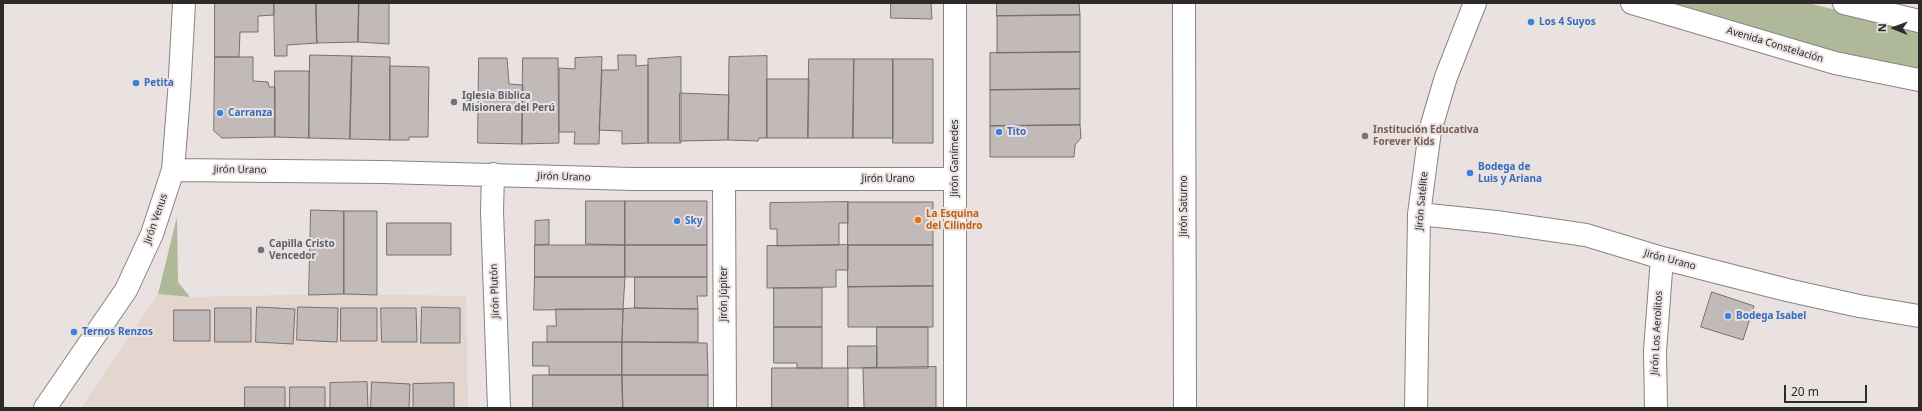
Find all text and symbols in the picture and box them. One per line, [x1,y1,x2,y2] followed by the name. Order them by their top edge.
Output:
[1874,8,1914,48] north arrow
[1539,16,1596,28] place label: Los 4 Suyos
[1526,17,1536,27] marker: Los 4 Suyos
[1874,23,1889,32] text: N
[1725,25,1825,65] street label: Avenida Constelación
[144,77,174,89] place label: Petita
[131,78,141,88] marker: Petita
[462,90,555,114] place label: Iglesia Biblica Misionera del Perú
[449,97,459,107] marker: Iglesia Biblica Misionera del Perú
[228,107,273,119] place label: Carranza
[215,108,225,118] marker: Carranza
[949,119,961,197] street label: Jirón Ganímedes
[1373,124,1479,148] place label: Institución Educativa Forever Kids
[1007,126,1026,138] place label: Tito
[994,127,1004,137] marker: Tito
[1360,131,1370,141] marker: Institución Educativa Forever Kids
[1478,161,1542,184] place label: Bodega de Luis y Ariana
[213,164,267,176] street label: Jirón Urano
[1465,168,1475,178] marker: Bodega de Luis y Ariana
[537,170,591,184] street label: Jirón Urano
[1413,171,1431,231] street label: Jirón Satélite
[861,173,915,185] street label: Jirón Urano
[1178,175,1190,237] street label: Jirón Saturno
[142,192,170,246] street label: Jirón Venus
[926,208,983,232] place label: La Esquina del Cilindro
[685,215,702,227] place label: Sky
[913,215,923,225] marker: La Esquina del Cilindro
[672,216,682,226] marker: Sky
[269,238,335,262] place label: Capilla Cristo Vencedor
[256,245,266,255] marker: Capilla Cristo Vencedor
[1643,247,1697,273] street label: Jirón Urano
[488,263,502,319] street label: Jirón Plutón
[718,266,730,322] street label: Jirón Júpiter
[1649,291,1665,375] street label: Jirón Los Aerolitos
[1736,310,1806,322] place label: Bodega Isabel
[1723,311,1733,321] marker: Bodega Isabel
[82,326,153,338] place label: Ternos Renzos
[69,327,79,337] marker: Ternos Renzos
[1786,377,1869,403] scale bar
[1791,383,1819,400] text: 20 m

